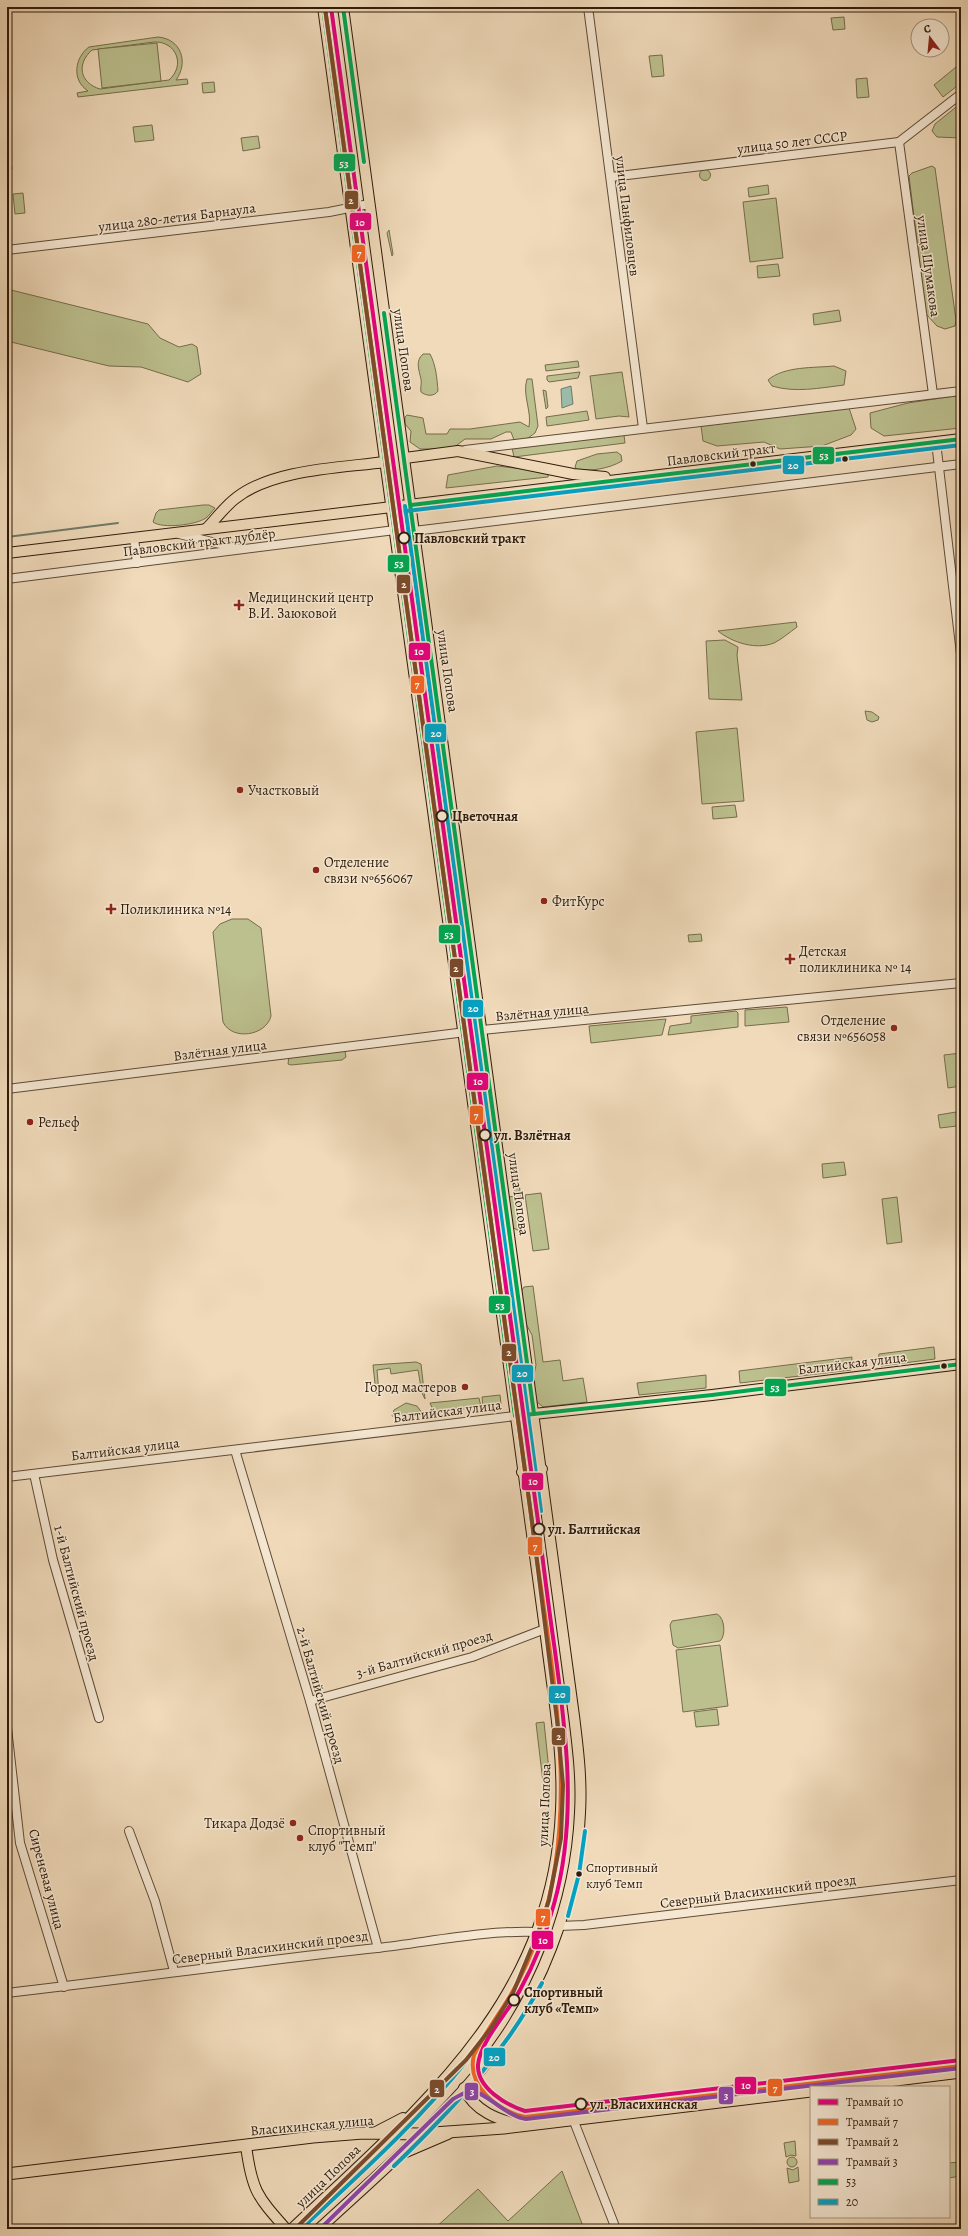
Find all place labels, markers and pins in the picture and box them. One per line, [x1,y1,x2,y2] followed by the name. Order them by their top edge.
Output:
[840,454,850,464] unlabelled marker
[748,459,758,469] unlabelled marker
[414,529,526,548] place label: Павловский тракт
[397,531,411,545] marker: Павловский тракт
[248,588,374,623] place label: Медицинский центр В.И. Заюковой
[233,599,245,611] marker: Медицинский центр В.И. Заюковой
[248,781,319,800] place label: Участковый
[235,785,245,795] marker: Участковый
[452,807,518,826] place label: Цветочная
[435,809,449,823] marker: Цветочная
[324,853,413,888] place label: Отделение связи №656067
[311,865,321,875] marker: Отделение связи №656067
[552,892,605,911] place label: ФитКурс
[539,896,549,906] marker: ФитКурс
[120,900,231,919] place label: Поликлиника №14
[105,903,117,915] marker: Поликлиника №14
[799,942,911,977] place label: Детская поликлиника № 14
[784,953,796,965] marker: Детская поликлиника № 14
[797,1011,886,1046] place label: Отделение связи №656058
[889,1023,899,1033] marker: Отделение связи №656058
[38,1113,80,1132] place label: Рельеф
[25,1117,35,1127] marker: Рельеф
[493,1126,571,1145] place label: ул. Взлётная
[478,1128,492,1142] marker: ул. Взлётная
[939,1361,949,1371] unlabelled marker
[364,1378,457,1397] place label: Город мастеров
[460,1382,470,1392] marker: Город мастеров
[547,1520,641,1539] place label: ул. Балтийская
[532,1522,546,1536] marker: ул. Балтийская
[204,1814,285,1833] place label: Тикара Додзё
[288,1818,298,1828] marker: Тикара Додзё
[308,1821,386,1856] place label: Спортивный клуб "Темп"
[295,1833,305,1843] marker: Спортивный клуб "Темп"
[586,1859,658,1892] place label: Спортивный клуб Темп
[574,1869,584,1879] marker: Спортивный клуб Темп
[524,1983,603,2018] place label: Спортивный клуб «Темп»
[507,1993,521,2007] marker: Спортивный клуб «Темп»
[589,2095,698,2114] place label: ул. Власихинская
[574,2097,588,2111] marker: ул. Власихинская

